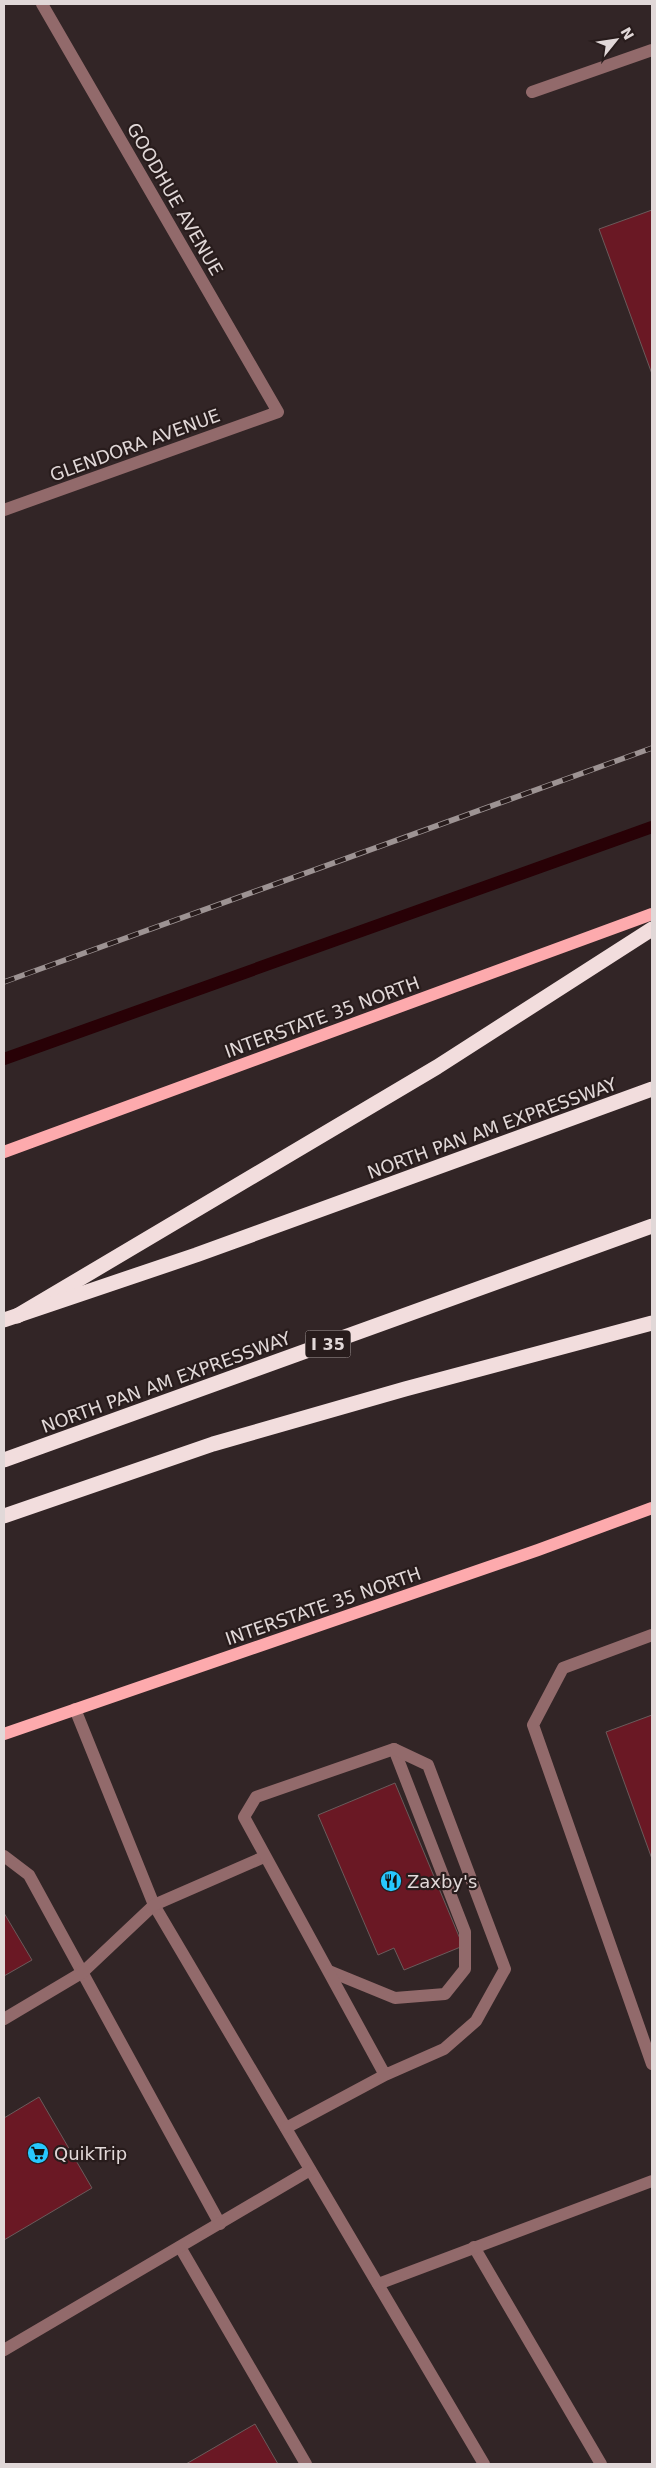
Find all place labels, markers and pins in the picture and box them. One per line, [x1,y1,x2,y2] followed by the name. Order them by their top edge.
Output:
[379,1869,403,1893] restaurant icon: Zaxby's
[407,1871,477,1892] place label: Zaxby's
[26,2141,50,2165] supermarket icon: QuikTrip
[54,2143,127,2164] place label: QuikTrip

